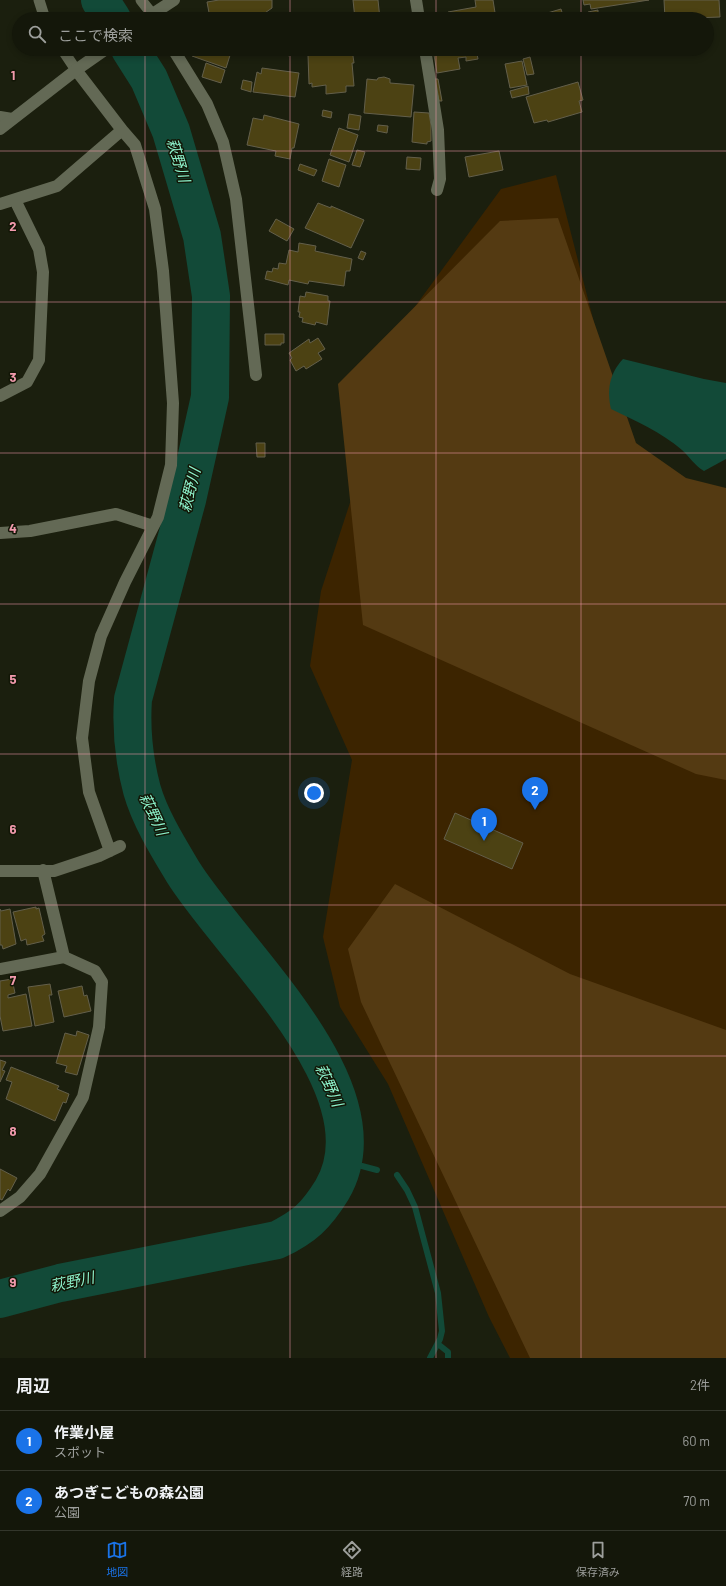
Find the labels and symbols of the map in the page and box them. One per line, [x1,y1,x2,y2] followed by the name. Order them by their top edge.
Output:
[11,67,15,83] text: 1
[164,136,195,186] water label: 萩野川
[9,218,17,234] text: 2
[9,369,17,385] text: 3
[175,464,204,514] water label: 萩野川
[9,520,17,536] text: 4
[9,671,17,687] text: 5
[522,777,548,810] pin: 2
[304,783,324,803] your location
[136,790,173,840] water label: 萩野川
[471,808,497,841] pin: 1
[10,821,17,837] text: 6
[10,972,17,988] text: 7
[313,1061,348,1111] water label: 萩野川
[9,1123,17,1139] text: 8
[48,1267,98,1294] water label: 萩野川
[10,1274,17,1290] text: 9

